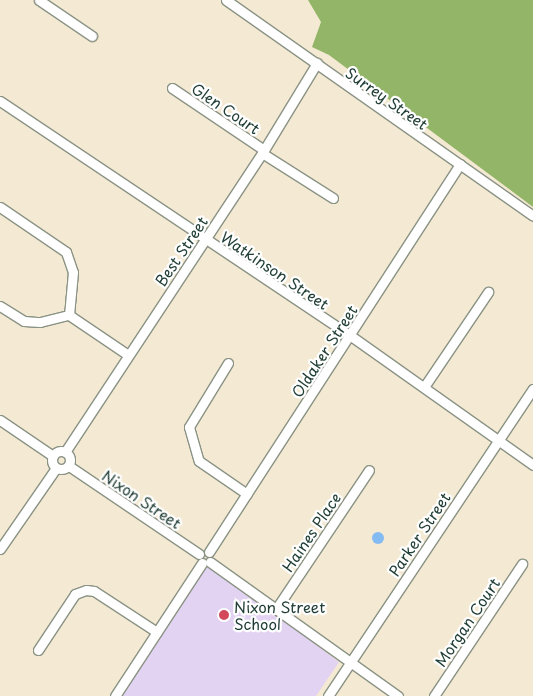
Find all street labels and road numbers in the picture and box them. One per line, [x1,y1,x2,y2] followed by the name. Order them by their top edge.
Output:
[342,63,432,133] street label: Surrey Street
[188,78,264,138] street label: Glen Court
[151,213,211,289] street label: Best Street
[218,227,332,313] street label: Watkinson Street
[287,301,361,401] street label: Oldaker Street
[99,466,185,532] street label: Nixon Street
[384,488,454,580] street label: Parker Street
[278,489,344,575] street label: Haines Place
[431,575,503,669] street label: Morgan Court

